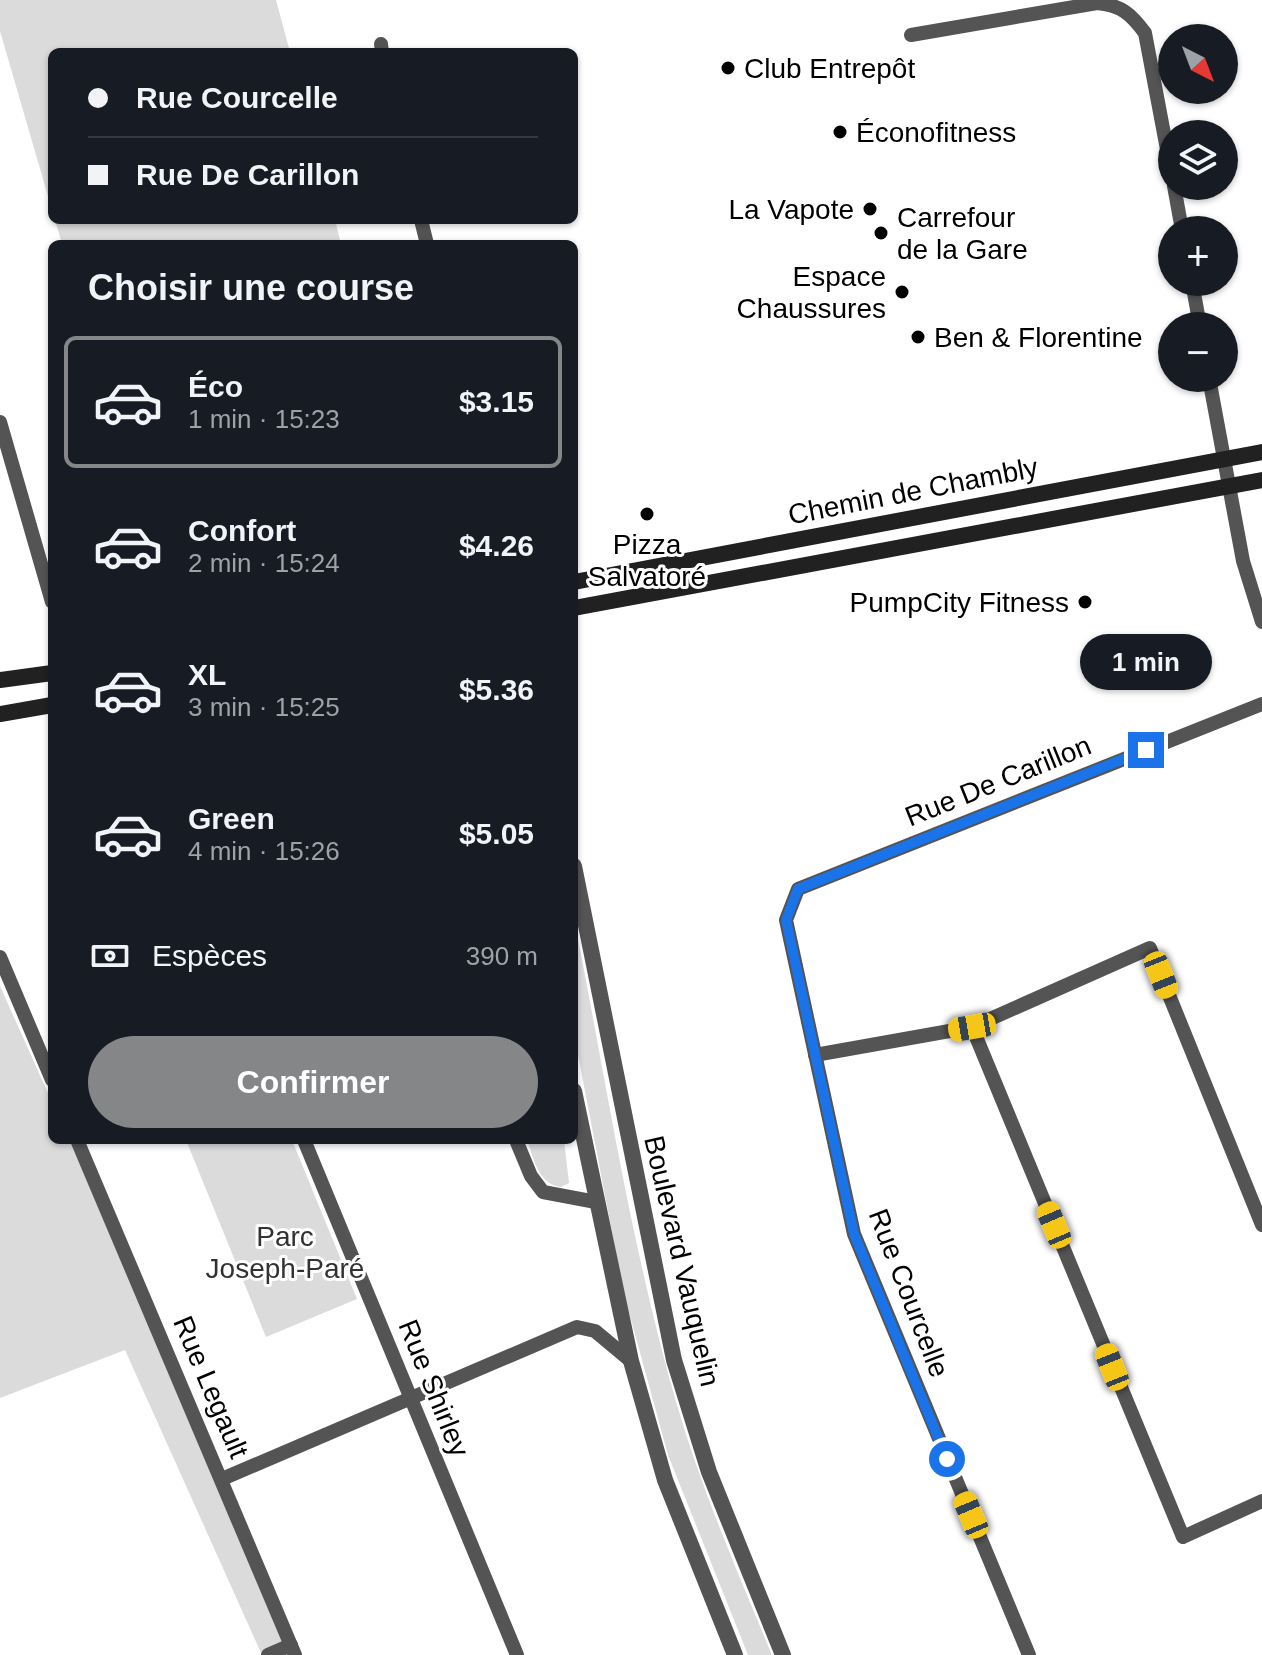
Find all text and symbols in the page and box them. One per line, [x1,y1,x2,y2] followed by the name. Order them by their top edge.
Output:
[1158,24,1238,104] north arrow
[1158,24,1238,392] map controls
[744,53,915,84] place label: Club Entrepôt
[719,59,737,77] marker: Club Entrepôt
[136,81,338,114] text: Rue Courcelle
[856,117,1016,148] place label: Éconofitness
[1158,120,1238,200] button: layers
[831,123,849,141] marker: Éconofitness
[136,158,359,191] text: Rue De Carillon
[728,194,854,225] place label: La Vapote
[861,200,879,218] marker: La Vapote
[897,202,1028,265] place label: Carrefour de la Gare
[1158,216,1238,296] button: +
[872,224,890,242] marker: Carrefour de la Gare
[737,261,886,324] place label: Espace Chaussures
[88,267,414,308] text: Choisir une course
[893,283,911,301] marker: Espace Chaussures
[1158,312,1238,392] button: −
[934,322,1143,353] place label: Ben & Florentine
[909,328,927,346] marker: Ben & Florentine
[92,366,164,438] icon: car
[188,370,243,403] text: Éco
[459,385,534,418] text: $3.15
[188,404,340,434] text: 1 min · 15:23
[786,452,1040,530] street label: Chemin de Chambly
[638,505,656,523] marker: Pizza Salvatoré
[92,510,164,582] icon: car
[188,514,296,547] text: Confort
[459,529,534,562] text: $4.26
[588,529,706,592] place label: Pizza Salvatoré
[188,548,340,578] text: 2 min · 15:24
[850,587,1069,618] place label: PumpCity Fitness
[1076,593,1094,611] marker: PumpCity Fitness
[1080,634,1212,690] callout: 1 min
[1112,647,1180,677] text: 1 min
[92,654,164,726] icon: car
[188,658,226,691] text: XL
[459,673,534,706] text: $5.36
[188,692,340,722] text: 3 min · 15:25
[901,730,1095,832] street label: Rue De Carillon
[1128,732,1164,768] route end
[92,798,164,870] icon: car
[188,802,275,835] text: Green
[459,817,534,850] text: $5.05
[188,836,340,866] text: 4 min · 15:26
[88,934,132,978] icon: cash
[152,939,267,972] text: Espèces
[466,941,538,971] text: 390 m
[1141,948,1181,1002] car
[946,1011,998,1043] car
[88,1036,538,1128] button: Confirmer
[638,1133,726,1389] street label: Boulevard Vauquelin
[1034,1198,1074,1252] car
[863,1205,955,1381] street label: Rue Courcelle
[206,1221,364,1284] park label: Parc Joseph-Paré
[167,1311,255,1463] street label: Rue Legault
[393,1315,475,1461] street label: Rue Shirley
[1092,1340,1132,1394] car
[929,1441,965,1477] route start
[951,1488,991,1542] car

